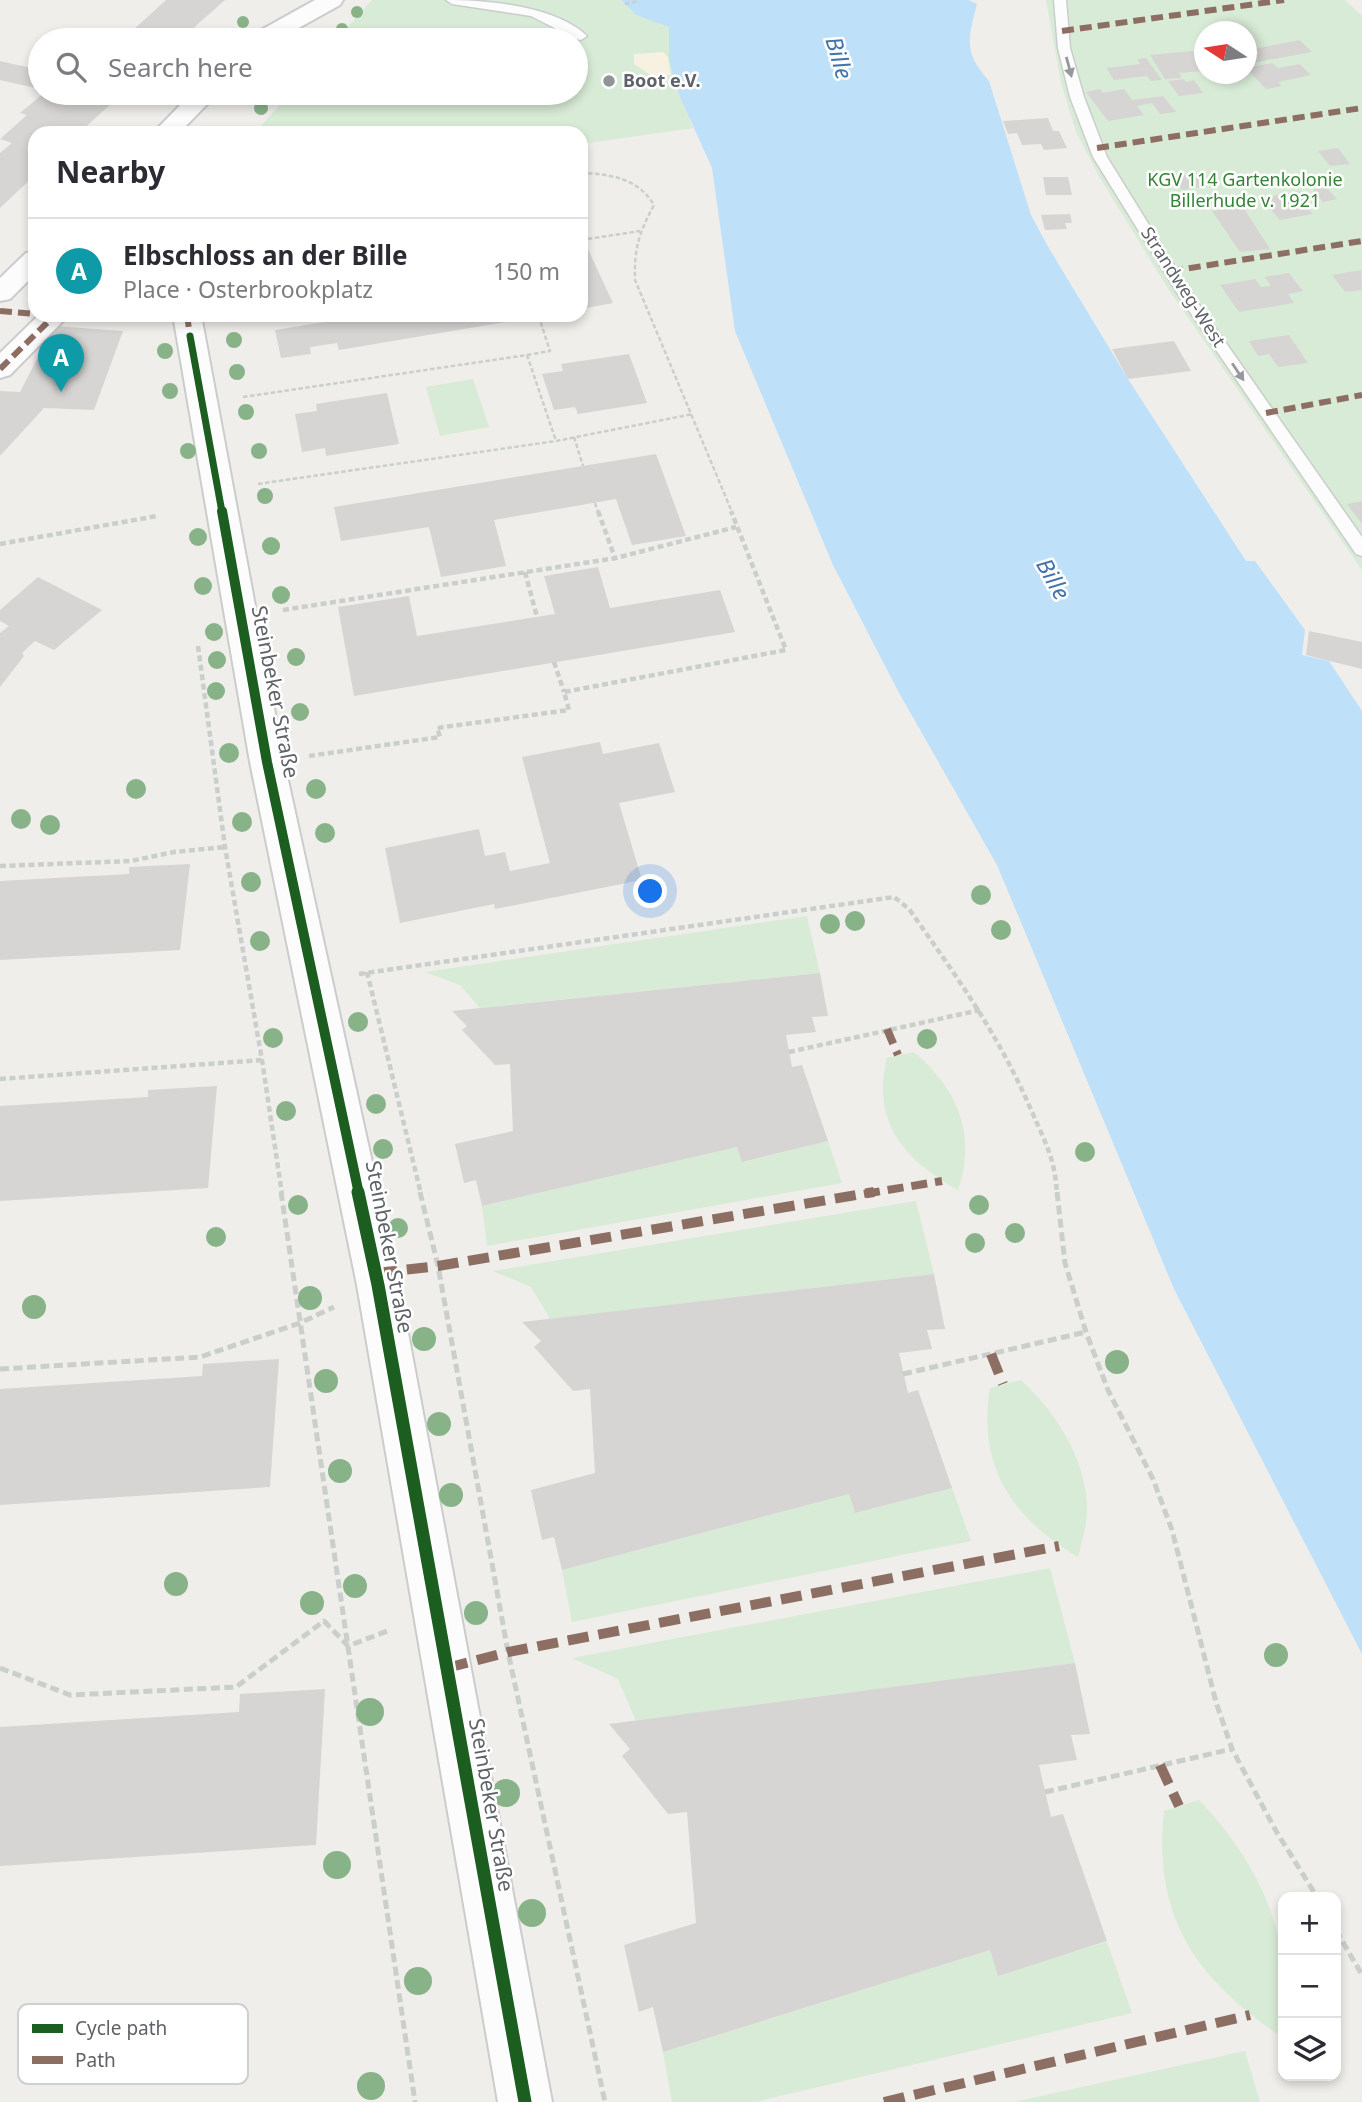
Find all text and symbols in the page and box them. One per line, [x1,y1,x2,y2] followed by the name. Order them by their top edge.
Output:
[1194,21,1257,84] north arrow
[28,28,588,105] search box
[819,33,861,83] water label: Bille
[52,48,90,86] icon: search
[108,49,253,85] text: Search here
[1064,57,1075,79] one-way arrow
[623,68,701,92] place label: Boot e.V.
[601,73,617,89] marker: Boot e.V.
[56,151,165,192] text: Nearby
[1147,167,1343,212] park label: KGV 114 Gartenkolonie Billerhude v. 1921
[1136,222,1232,352] street label: Strandweg-West
[123,237,408,273] text: Elbschloss an der Bille
[71,255,87,287] text: A
[493,255,560,287] text: 150 m
[123,273,373,305] text: Place · Osterbrookplatz
[38,334,84,392] pin: A
[1231,363,1245,381] one-way arrow
[1029,552,1078,605] water label: Bille
[245,603,306,781] street label: Steinbeker Straße
[633,874,667,908] your location
[359,1158,420,1336] street label: Steinbeker Straße
[463,1716,521,1894] street label: Steinbeker Straße
[1278,1892,1341,2081] map controls
[1278,1892,1341,1955] button: +
[1278,1955,1341,2018] button: −
[18,2004,248,2084] legend
[75,2015,167,2041] text: Cycle path
[1278,2018,1341,2081] button: layers
[75,2047,116,2073] text: Path

